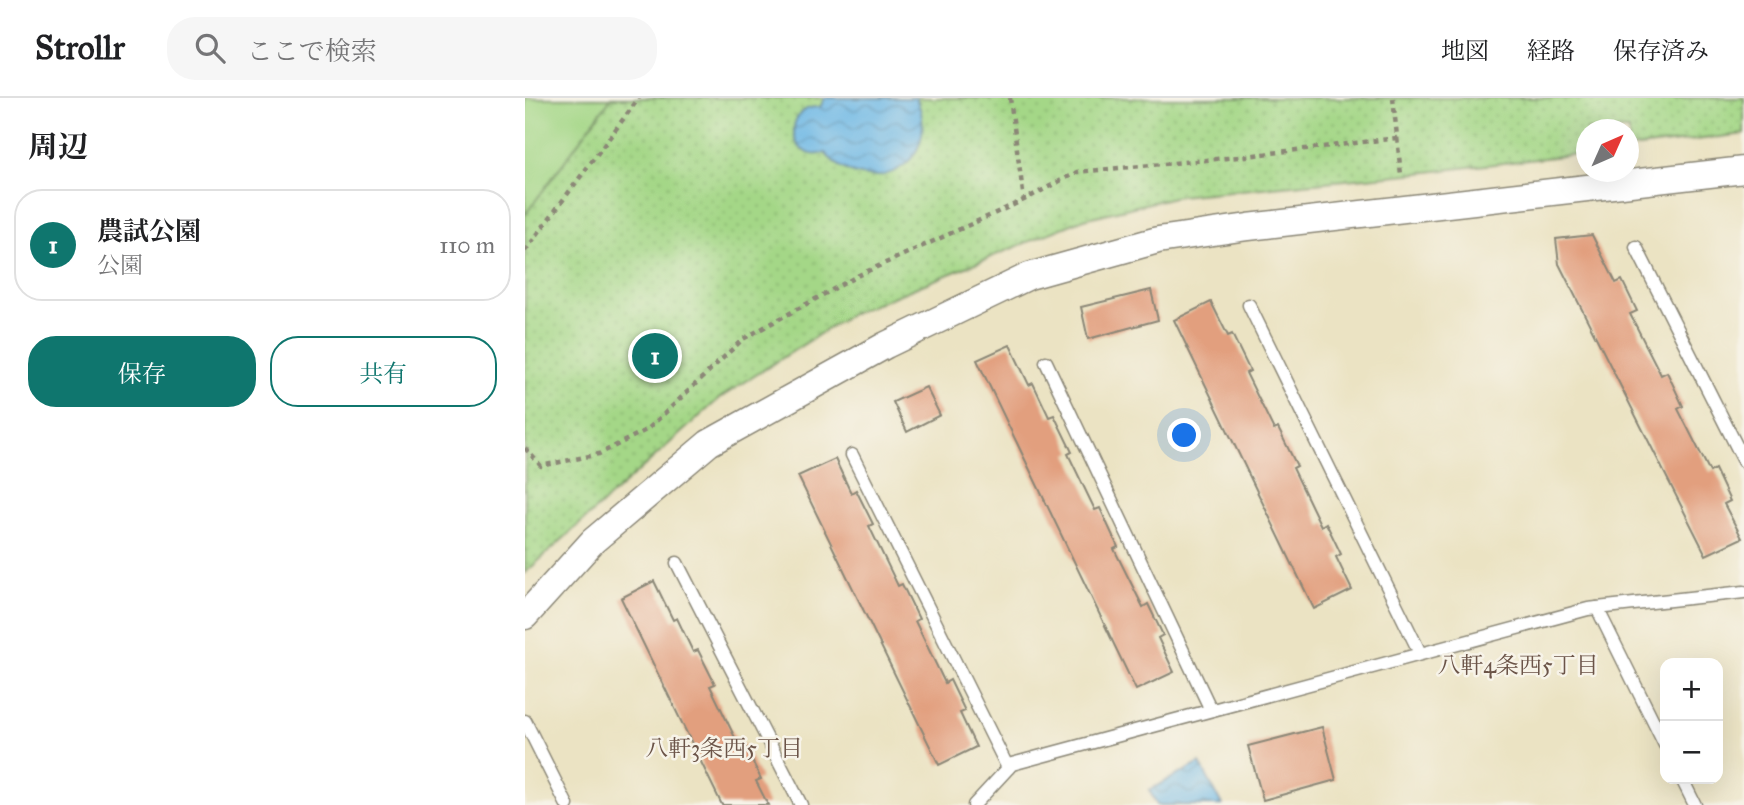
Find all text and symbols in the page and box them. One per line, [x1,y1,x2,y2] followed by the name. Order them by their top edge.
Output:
[167,17,657,80] search box
[35,28,125,68] text: Strollr
[191,29,229,67] icon: search
[247,35,377,67] text: ここで検索
[1441,36,1489,66] text: 地図
[1527,36,1575,66] text: 経路
[1613,36,1709,66] text: 保存済み
[1576,119,1639,182] north arrow
[28,129,88,165] text: 周辺
[97,215,201,247] text: 農試公園
[48,231,58,259] text: 1
[439,231,495,259] text: 110 m
[97,251,143,279] text: 公園
[632,330,678,382] pin: 1
[28,336,256,407] button: 保存
[270,336,497,407] button: 共有
[1167,418,1201,452] your location
[1437,651,1599,679] district label: 八軒4条西5丁目
[1660,658,1723,784] map controls
[1660,658,1723,721] button: +
[1660,721,1723,784] button: −
[645,734,803,762] district label: 八軒3条西5丁目

